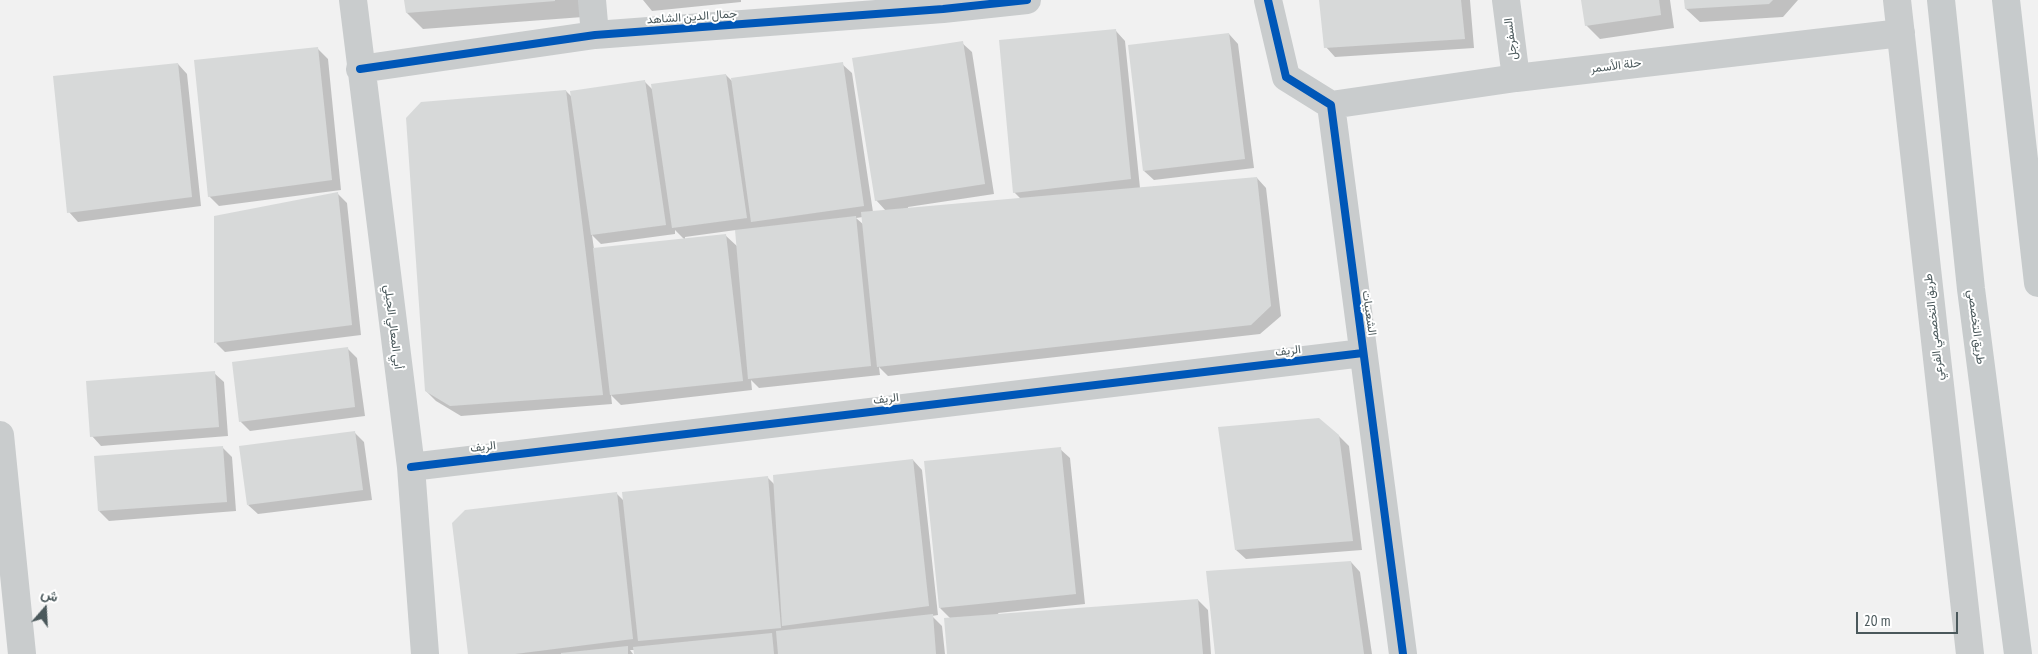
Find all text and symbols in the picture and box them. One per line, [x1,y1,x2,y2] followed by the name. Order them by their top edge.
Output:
[646,7,738,27] street label: جمال الدين الشاهد
[1501,17,1521,61] street label: السفرجل
[1590,56,1642,76] street label: حلة الأسمر
[1921,273,1947,381] street label: طريق التخصصي الفرعي
[381,284,405,370] street label: أبي المعالي الجيلي
[1964,289,1988,365] street label: طريق التخصصي
[1359,290,1379,336] street label: الشعيبات
[1274,342,1302,360] street label: الريف
[872,390,900,408] street label: الريف
[469,438,497,456] street label: الريف
[20,584,70,634] north arrow
[39,584,61,606] text: ش
[1858,602,1960,634] scale bar
[1864,611,1890,630] text: 20 m

